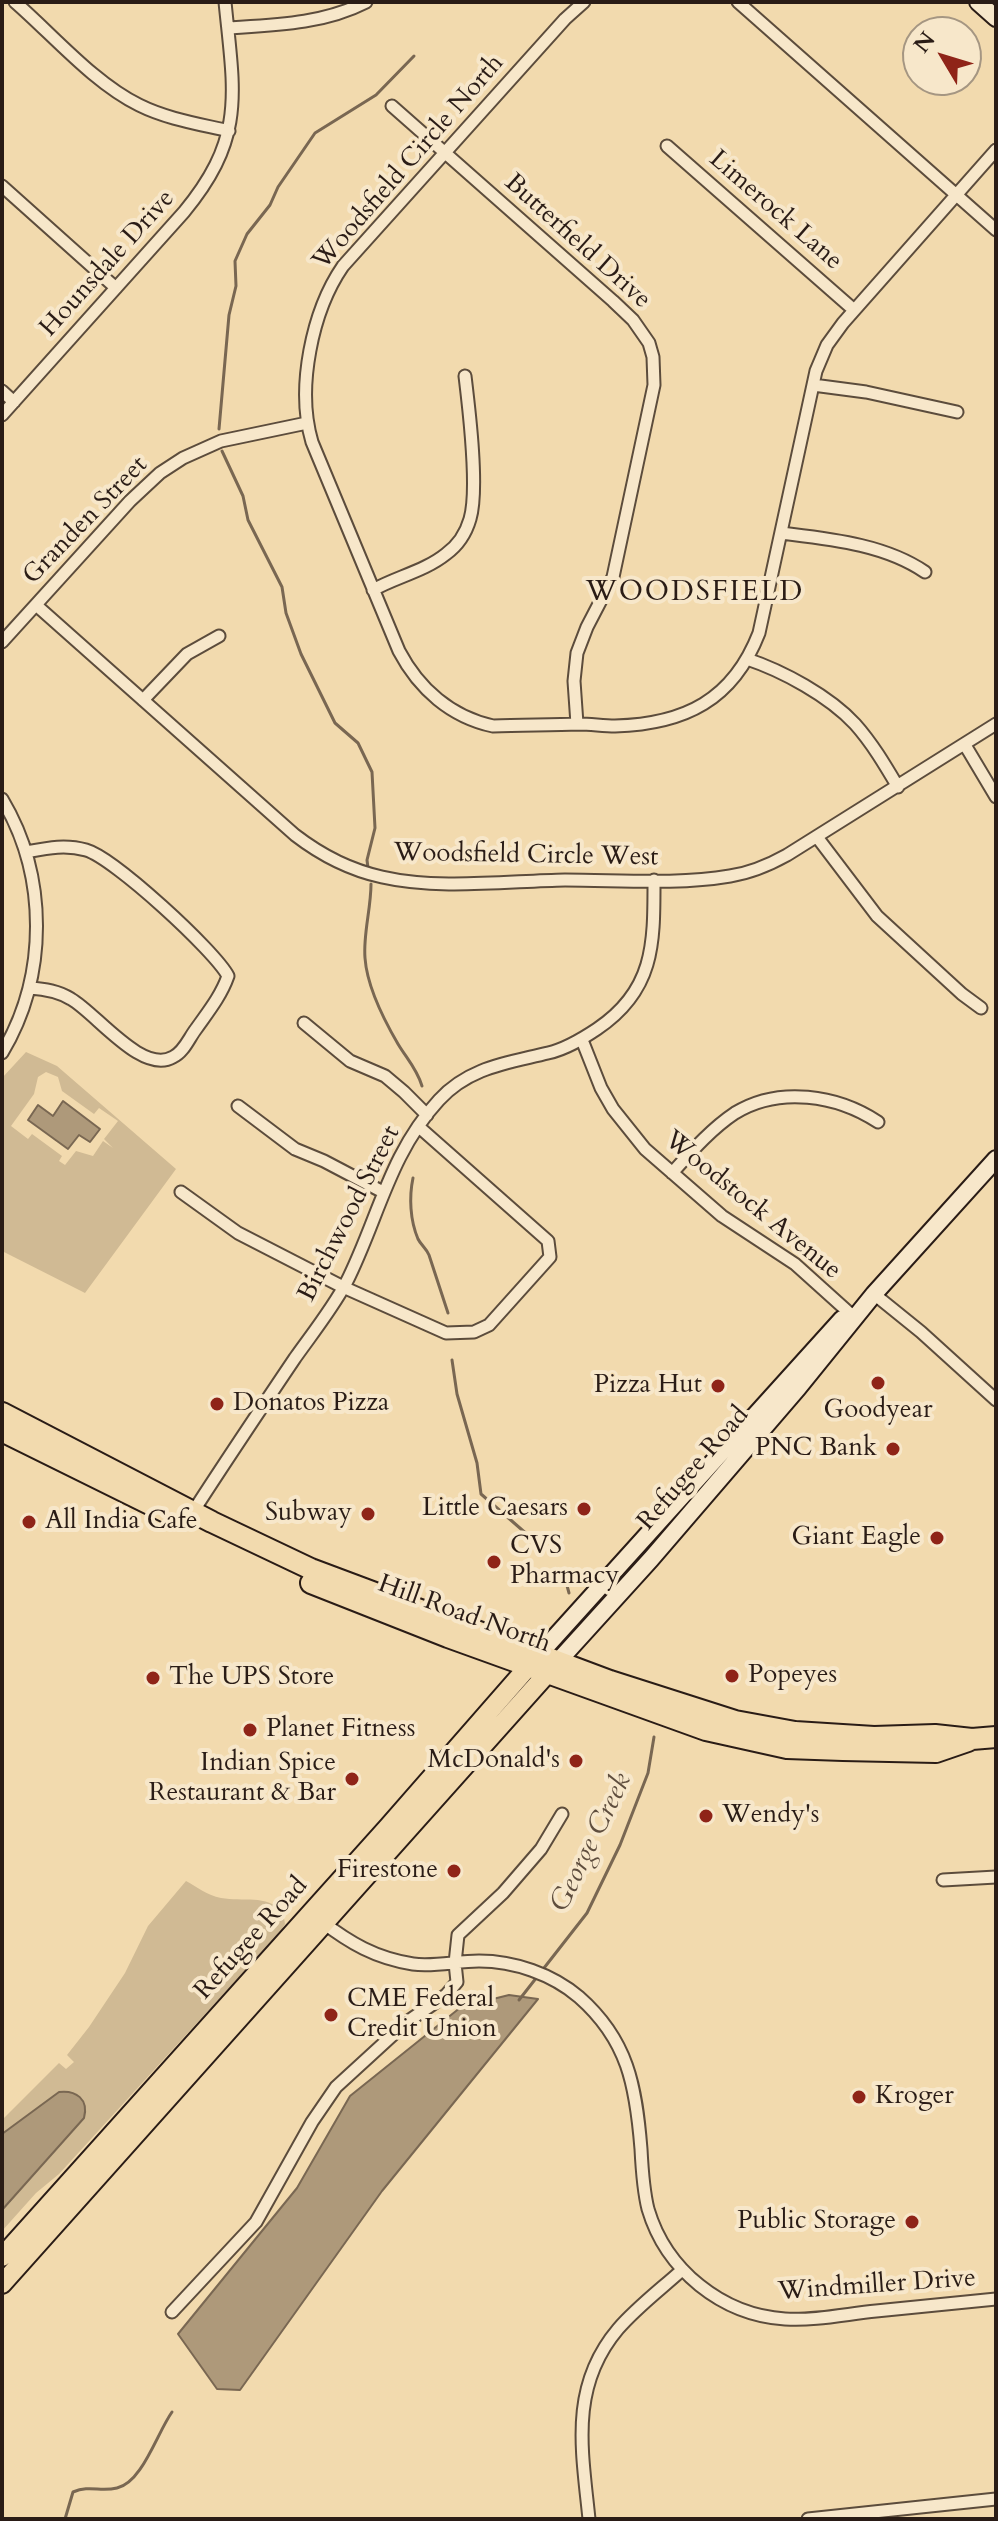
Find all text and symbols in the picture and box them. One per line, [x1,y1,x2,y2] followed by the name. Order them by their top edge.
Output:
[902,16,982,96] north arrow
[907,26,942,59] text: N
[307,49,511,277] street label: Woodsfield Circle North
[702,145,848,277] street label: Limerock Lane
[497,168,657,316] street label: Butterfield Drive
[34,184,182,344] street label: Hounsdale Drive
[17,450,155,592] street label: Granden Street
[586,577,804,611] district label: WOODSFIELD
[393,838,659,874] street label: Woodsfield Circle West
[292,1121,408,1307] street label: Birchwood Street
[657,1125,847,1287] street label: Woodstock Avenue
[594,1370,702,1402] place label: Pizza Hut
[869,1374,887,1392] marker: Goodyear
[709,1377,727,1395] marker: Pizza Hut
[233,1388,389,1420] place label: Donatos Pizza
[208,1395,226,1413] marker: Donatos Pizza
[824,1395,932,1427] place label: Goodyear
[632,1401,756,1537] street label: Refugee Road
[755,1433,877,1465] place label: PNC Bank
[884,1440,902,1458] marker: PNC Bank
[422,1493,568,1525] place label: Little Caesars
[265,1498,352,1530] place label: Subway
[575,1500,593,1518] marker: Little Caesars
[359,1505,377,1523] marker: Subway
[45,1506,198,1538] place label: All India Cafe
[20,1513,38,1531] marker: All India Cafe
[792,1522,921,1554] place label: Giant Eagle
[928,1529,946,1547] marker: Giant Eagle
[510,1531,619,1592] place label: CVS Pharmacy
[485,1553,503,1571] marker: CVS Pharmacy
[373,1569,555,1661] street label: Hill Road North
[748,1660,837,1692] place label: Popeyes
[169,1662,334,1694] place label: The UPS Store
[723,1667,741,1685] marker: Popeyes
[144,1669,162,1687] marker: The UPS Store
[266,1714,415,1746] place label: Planet Fitness
[241,1721,259,1739] marker: Planet Fitness
[427,1745,560,1777] place label: McDonald's
[148,1748,336,1810] place label: Indian Spice Restaurant & Bar
[567,1752,585,1770] marker: McDonald's
[544,1768,640,1918] water label: George Creek
[343,1770,361,1788] marker: Indian Spice Restaurant & Bar
[722,1800,819,1832] place label: Wendy's
[697,1807,715,1825] marker: Wendy's
[337,1855,438,1887] place label: Firestone
[445,1862,463,1880] marker: Firestone
[189,1871,315,2007] street label: Refugee Road
[347,1984,497,2046] place label: CME Federal Credit Union
[322,2006,340,2024] marker: CME Federal Credit Union
[875,2081,954,2113] place label: Kroger
[850,2088,868,2106] marker: Kroger
[737,2206,896,2238] place label: Public Storage
[903,2213,921,2231] marker: Public Storage
[777,2264,977,2308] street label: Windmiller Drive

